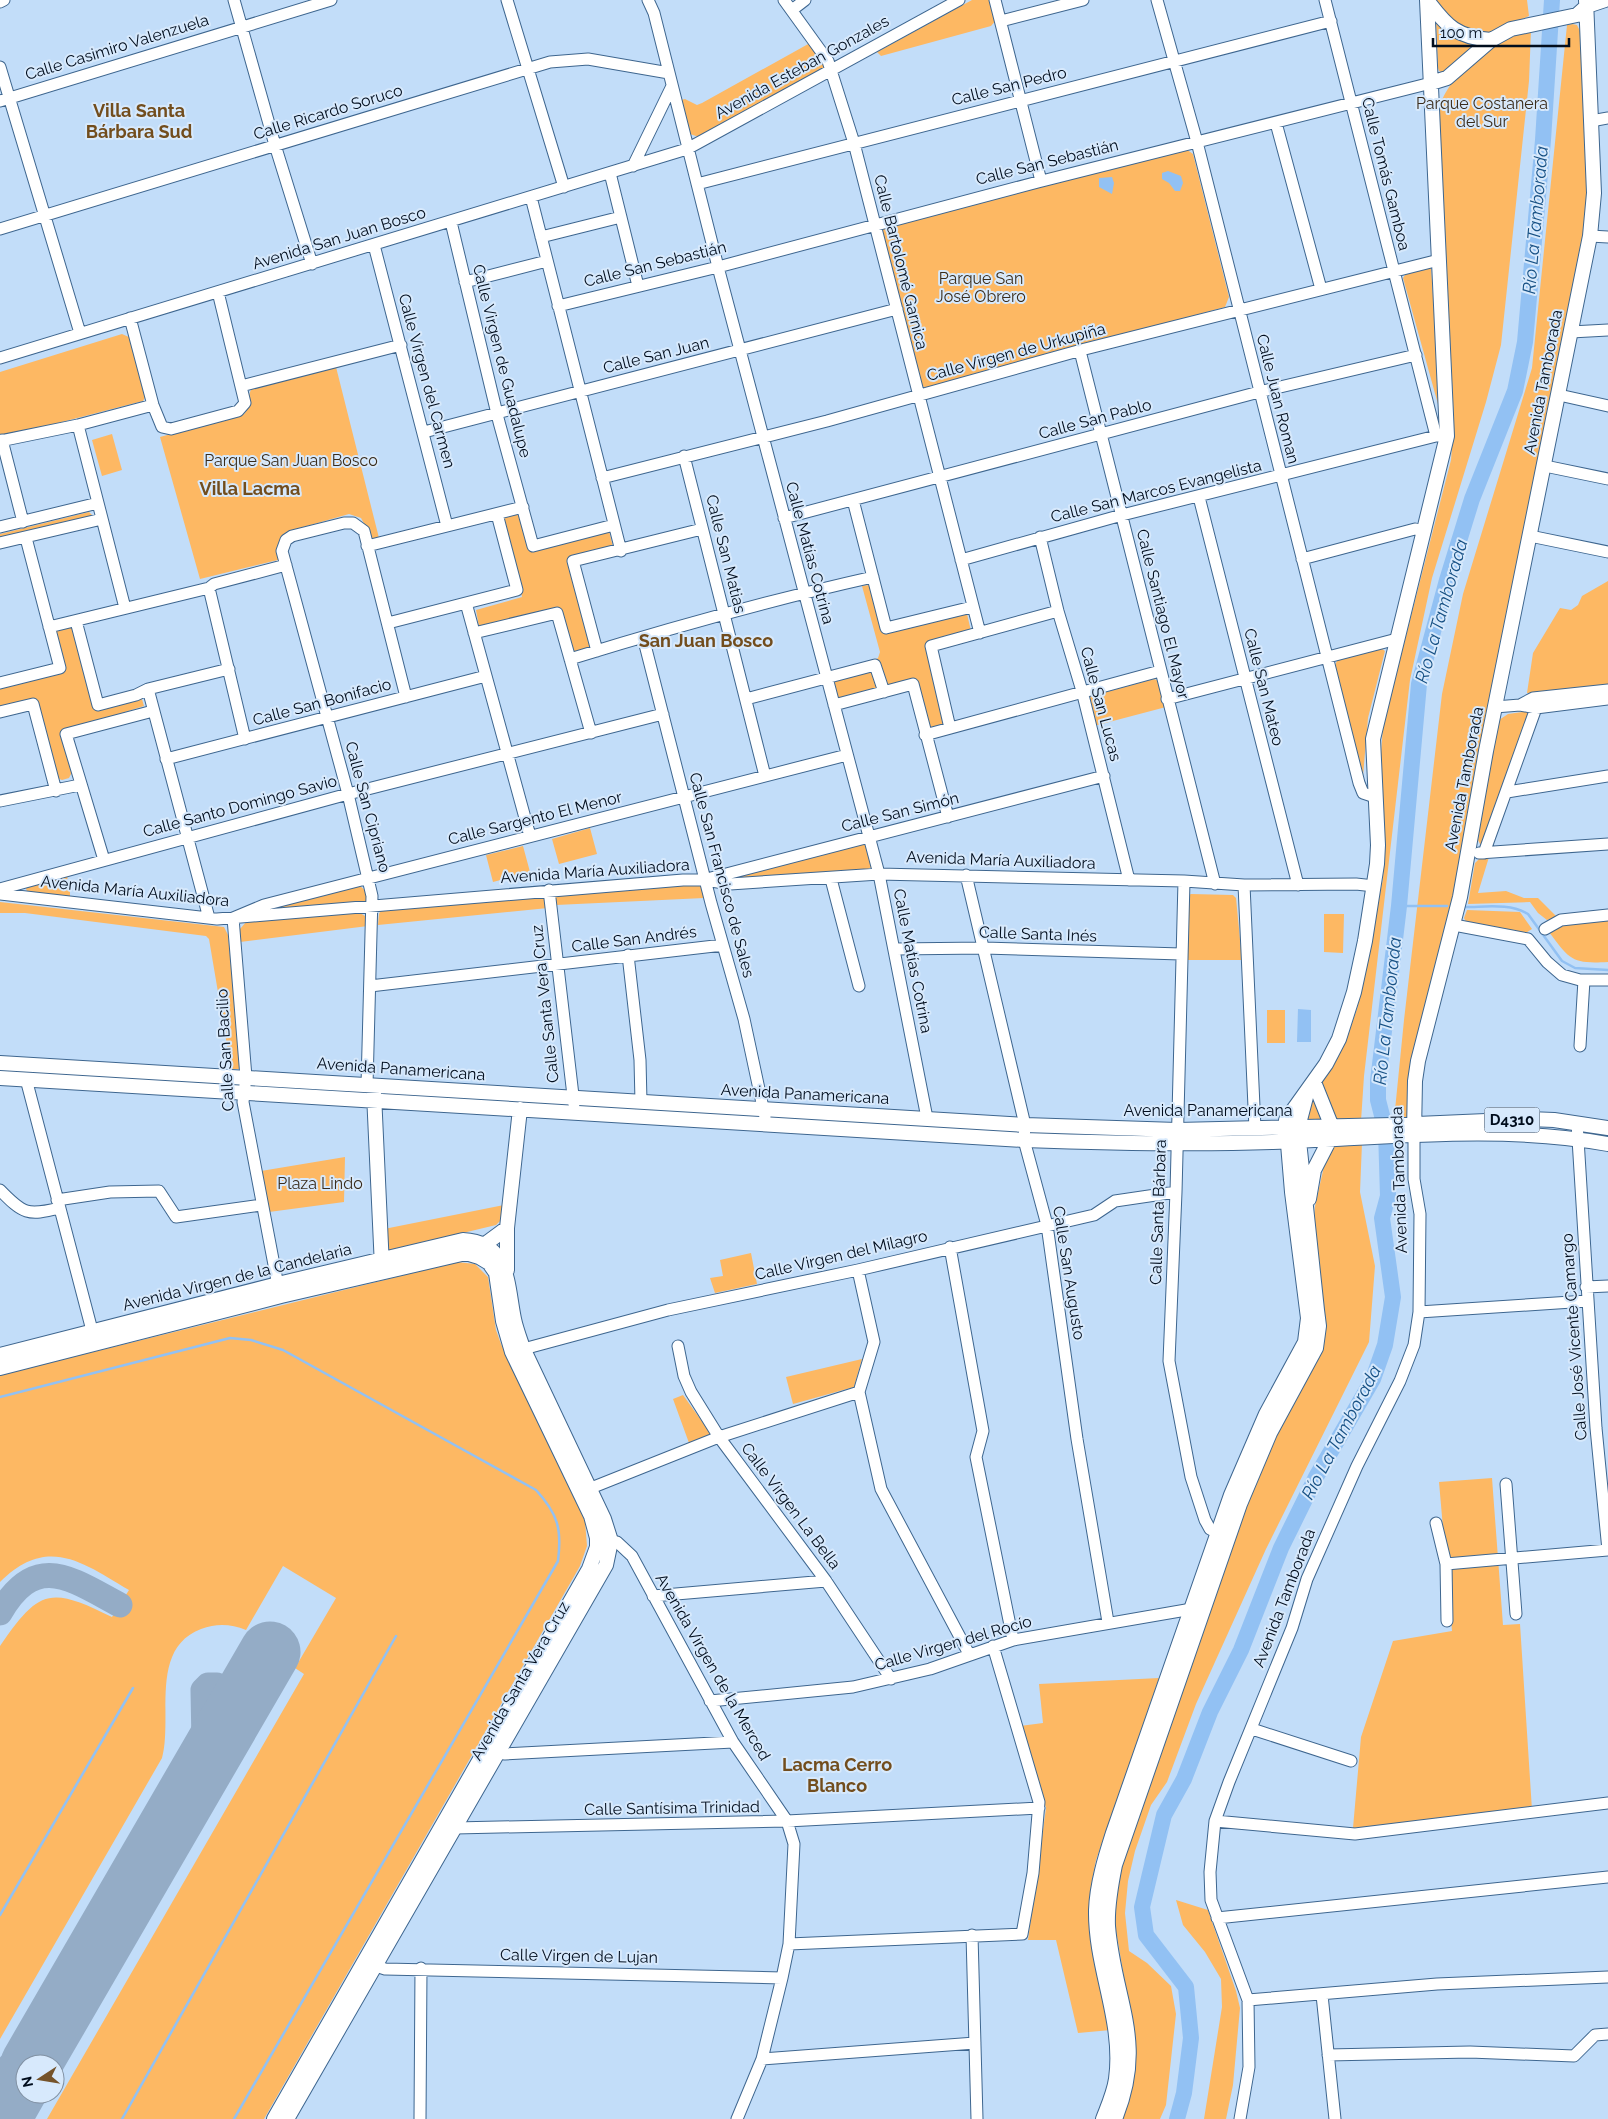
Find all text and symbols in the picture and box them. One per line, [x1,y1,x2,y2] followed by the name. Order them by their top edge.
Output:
[23,10,211,84] street label: Calle Casimiro Valenzuela
[712,11,893,123] street label: Avenida Esteban Gonzales
[1433,15,1569,47] scale bar
[1440,24,1482,42] text: 100 m
[950,63,1068,109] street label: Calle San Pedro
[251,80,405,144] street label: Calle Ricardo Soruco
[1416,94,1548,131] park label: Parque Costanera del Sur
[1358,95,1414,253] street label: Calle Tomás Gamboa
[86,100,192,142] district label: Villa Santa Bárbara Sud
[974,135,1120,189] street label: Calle San Sebastián
[1518,145,1552,295] water label: Río La Tamborada
[870,172,932,352] street label: Calle Bartolomé Garnica
[250,203,428,273] street label: Avenida San Juan Bosco
[582,237,728,291] street label: Calle San Sebastián
[469,262,535,460] street label: Calle Virgen de Guadalupe
[936,269,1026,306] park label: Parque San José Obrero
[395,292,459,470] street label: Calle Virgen del Carmen
[1520,308,1566,456] street label: Avenida Tamborada
[925,319,1107,385] street label: Calle Virgen de Urkupiña
[1253,332,1303,466] street label: Calle Juan Roman
[601,333,711,377] street label: Calle San Juan
[1036,395,1154,443] street label: Calle San Pablo
[204,451,378,470] park label: Parque San Juan Bosco
[1049,456,1263,526] street label: Calle San Marcos Evangelista
[200,478,300,499] district label: Villa Lacma
[782,480,838,626] street label: Calle Matías Cotrina
[702,493,750,616] street label: Calle San Matias
[1133,527,1193,701] street label: Calle Santiago El Mayor
[1410,536,1472,685] water label: Río La Tamborada
[1240,626,1288,748] street label: Calle San Mateo
[639,630,773,651] district label: San Juan Bosco
[1077,645,1125,764] street label: Calle San Lucas
[251,674,393,730] street label: Calle San Bonifacio
[1441,705,1487,853] street label: Avenida Tamborada
[341,739,395,875] street label: Calle San Cipriano
[685,770,759,980] street label: Calle San Francisco de Sales
[141,771,339,841] street label: Calle Santo Domingo Savio
[446,787,624,849] street label: Calle Sargento El Menor
[839,788,961,836] street label: Calle San Simón
[906,847,1096,873] street label: Avenida María Auxiliadora
[500,855,690,887] street label: Avenida María Auxiliadora
[40,872,230,910] street label: Avenida María Auxiliadora
[890,887,936,1035] street label: Calle Matías Cotrina
[570,922,698,956] street label: Calle San Andrés
[979,922,1098,946] street label: Calle Santa Inés
[527,924,563,1084] street label: Calle Santa Vera Cruz
[1369,936,1405,1086] water label: Río La Tamborada
[212,988,238,1112] street label: Calle San Bacilio
[316,1054,486,1084] street label: Avenida Panamericana
[720,1080,890,1108] street label: Avenida Panamericana
[1124,1101,1292,1120] street label: Avenida Panamericana
[1387,1106,1411,1254] street label: Avenida Tamborada
[1484,1108,1540,1132] road number: D4310
[1146,1139,1170,1285] street label: Calle Santa Bárbara
[277,1174,363,1193] park label: Plaza Lindo
[1049,1205,1089,1341] street label: Calle San Augusto
[753,1226,929,1284] street label: Calle Virgen del Milagro
[1557,1233,1591,1441] street label: Calle José Vicente Camargo
[121,1239,353,1315] street label: Avenida Virgen de la Candelaria
[1297,1361,1385,1503] water label: Río La Tamborada
[737,1439,845,1573] street label: Calle Virgen La Bella
[1249,1526,1319,1670] street label: Avenida Tamborada
[652,1570,774,1764] street label: Avenida Virgen de la Merced
[467,1598,573,1764] street label: Avenida Santa Vera Cruz
[872,1611,1034,1675] street label: Calle Virgen del Rocío
[782,1754,892,1796] district label: Lacma Cerro Blanco
[584,1797,760,1819] street label: Calle Santísima Trinidad
[500,1945,658,1967] street label: Calle Virgen de Lujan
[15,2054,65,2104] north arrow
[18,2075,36,2089] text: N

